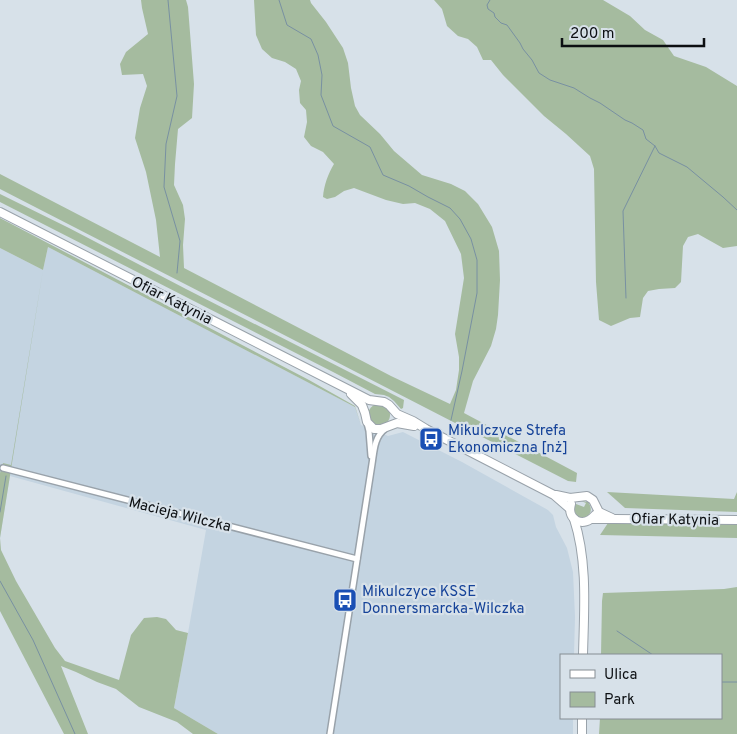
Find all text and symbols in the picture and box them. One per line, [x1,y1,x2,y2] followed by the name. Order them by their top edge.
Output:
[562,15,704,47] scale bar
[570,25,615,44] text: 200 m
[128,273,215,330] street label: Ofiar Katynia
[448,422,568,458] place label: Mikulczyce Strefa Ekonomiczna [nż]
[418,426,444,452] bus stop icon: Mikulczyce Strefa Ekonomiczna [nż]
[127,494,233,537] street label: Macieja Wilczka
[631,510,719,531] street label: Ofiar Katynia
[362,583,524,619] place label: Mikulczyce KSSE Donnersmarcka-Wilczka
[332,587,358,613] bus stop icon: Mikulczyce KSSE Donnersmarcka-Wilczka
[560,654,722,719] legend
[604,666,637,685] text: Ulica
[604,691,635,710] text: Park

